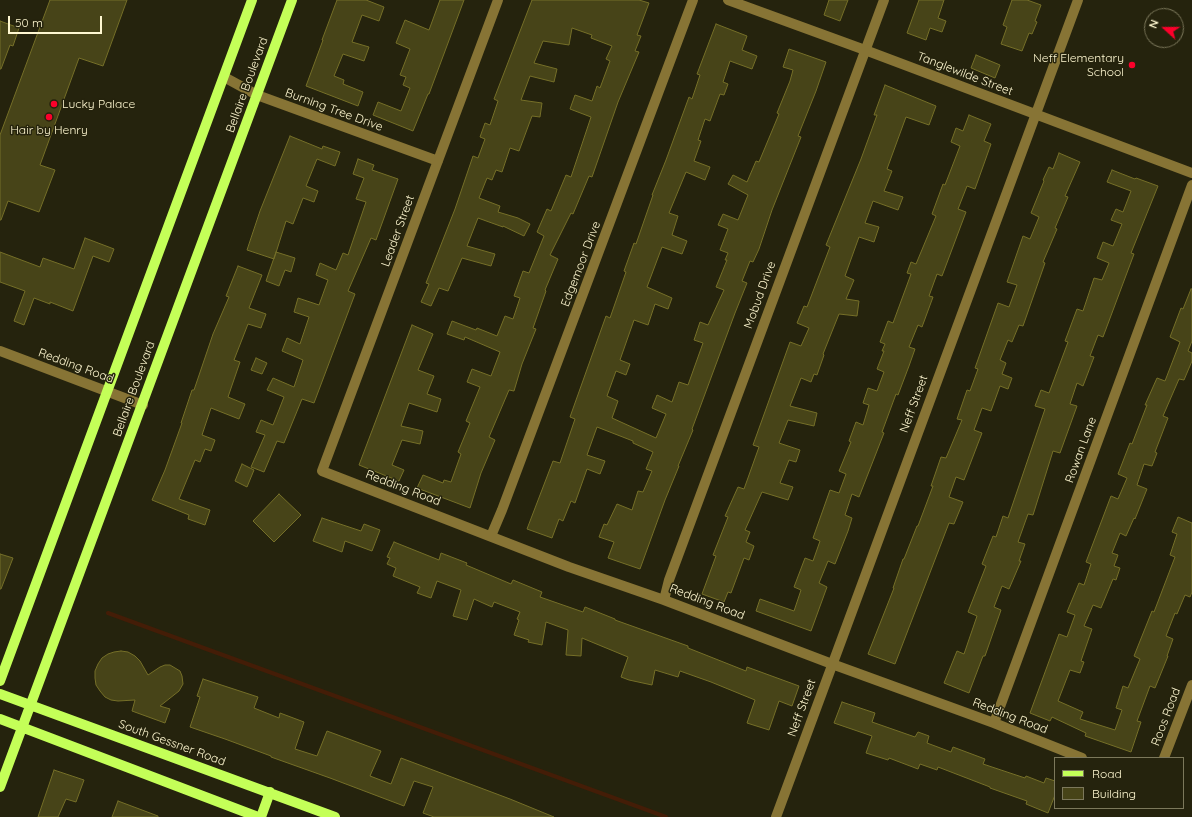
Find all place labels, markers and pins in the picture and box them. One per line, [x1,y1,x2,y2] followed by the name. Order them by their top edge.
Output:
[1033,51,1124,79] place label: Neff Elementary School
[1127,60,1137,70] marker: Neff Elementary School
[62,97,135,111] place label: Lucky Palace
[49,99,59,109] marker: Lucky Palace
[44,112,54,122] marker: Hair by Henry
[10,123,88,137] place label: Hair by Henry

